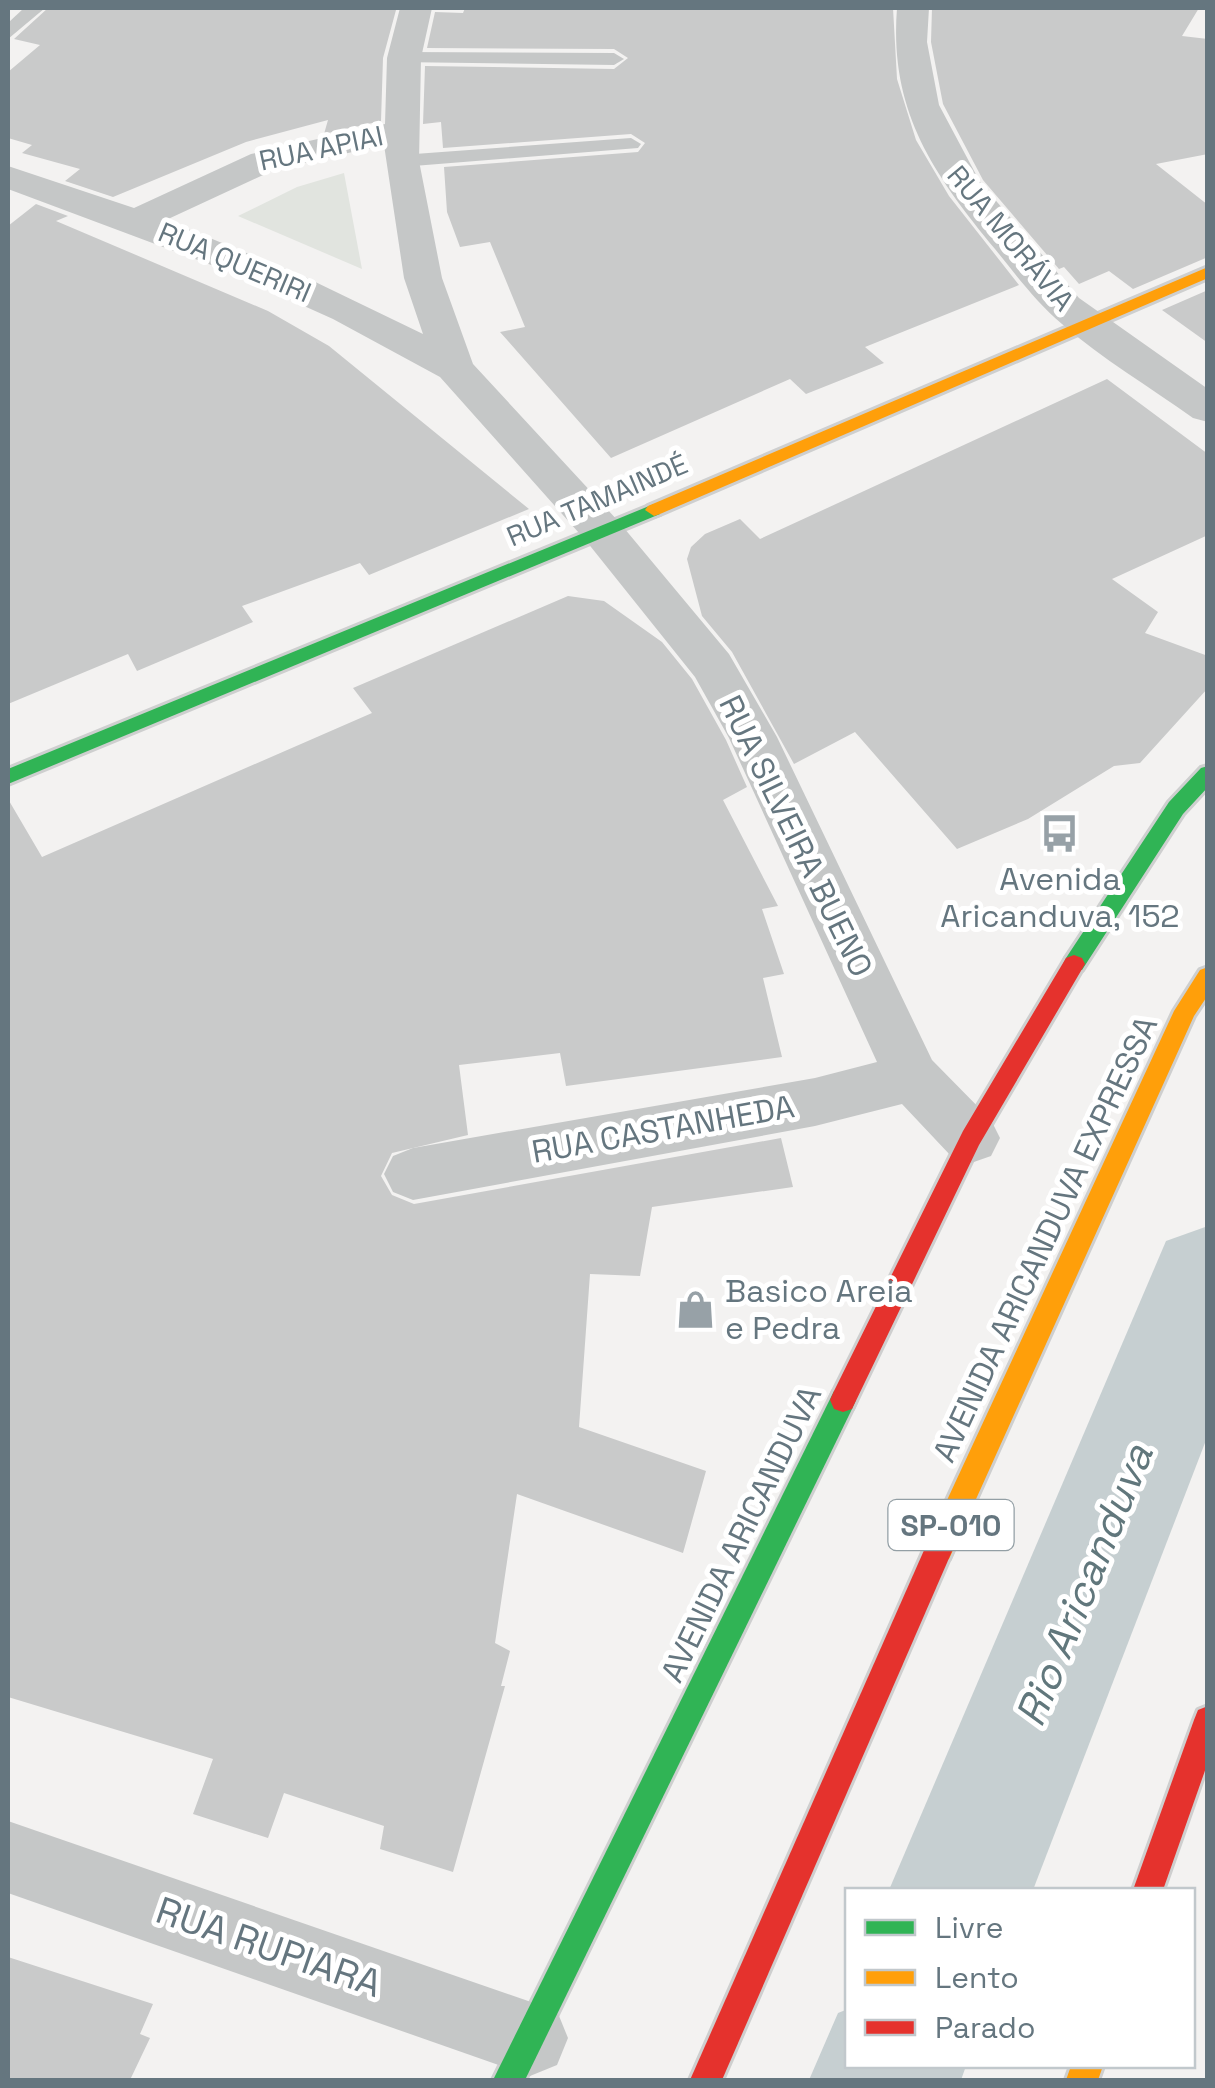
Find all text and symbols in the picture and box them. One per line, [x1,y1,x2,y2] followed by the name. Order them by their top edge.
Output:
[256,117,386,179] street label: RUA APIAI
[940,158,1082,318] street label: RUA MORÁVIA
[153,214,317,310] street label: RUA QUERIRI
[501,446,693,554] street label: RUA TAMAINDÉ
[710,689,882,983] street label: RUA SILVEIRA BUENO
[1039,813,1081,855] bus stop icon: Avenida Aricanduva, 152
[940,859,1180,936] place label: Avenida Aricanduva, 152
[924,1010,1166,1468] street label: AVENIDA ARICANDUVA EXPRESSA
[529,1086,797,1172] street label: RUA CASTANHEDA
[725,1271,913,1348] place label: Basico Areia e Pedra
[674,1288,716,1330] shop icon: Basico Areia e Pedra
[652,1379,830,1689] street label: AVENIDA ARICANDUVA
[1003,1435,1165,1734] water label: Rio Aricanduva
[888,1500,1014,1550] road number: SP-010
[150,1886,388,2008] street label: RUA RUPIARA
[845,1888,1195,2068] legend
[935,1908,1003,1947] text: Livre
[935,1958,1019,1997] text: Lento
[935,2008,1035,2047] text: Parado

